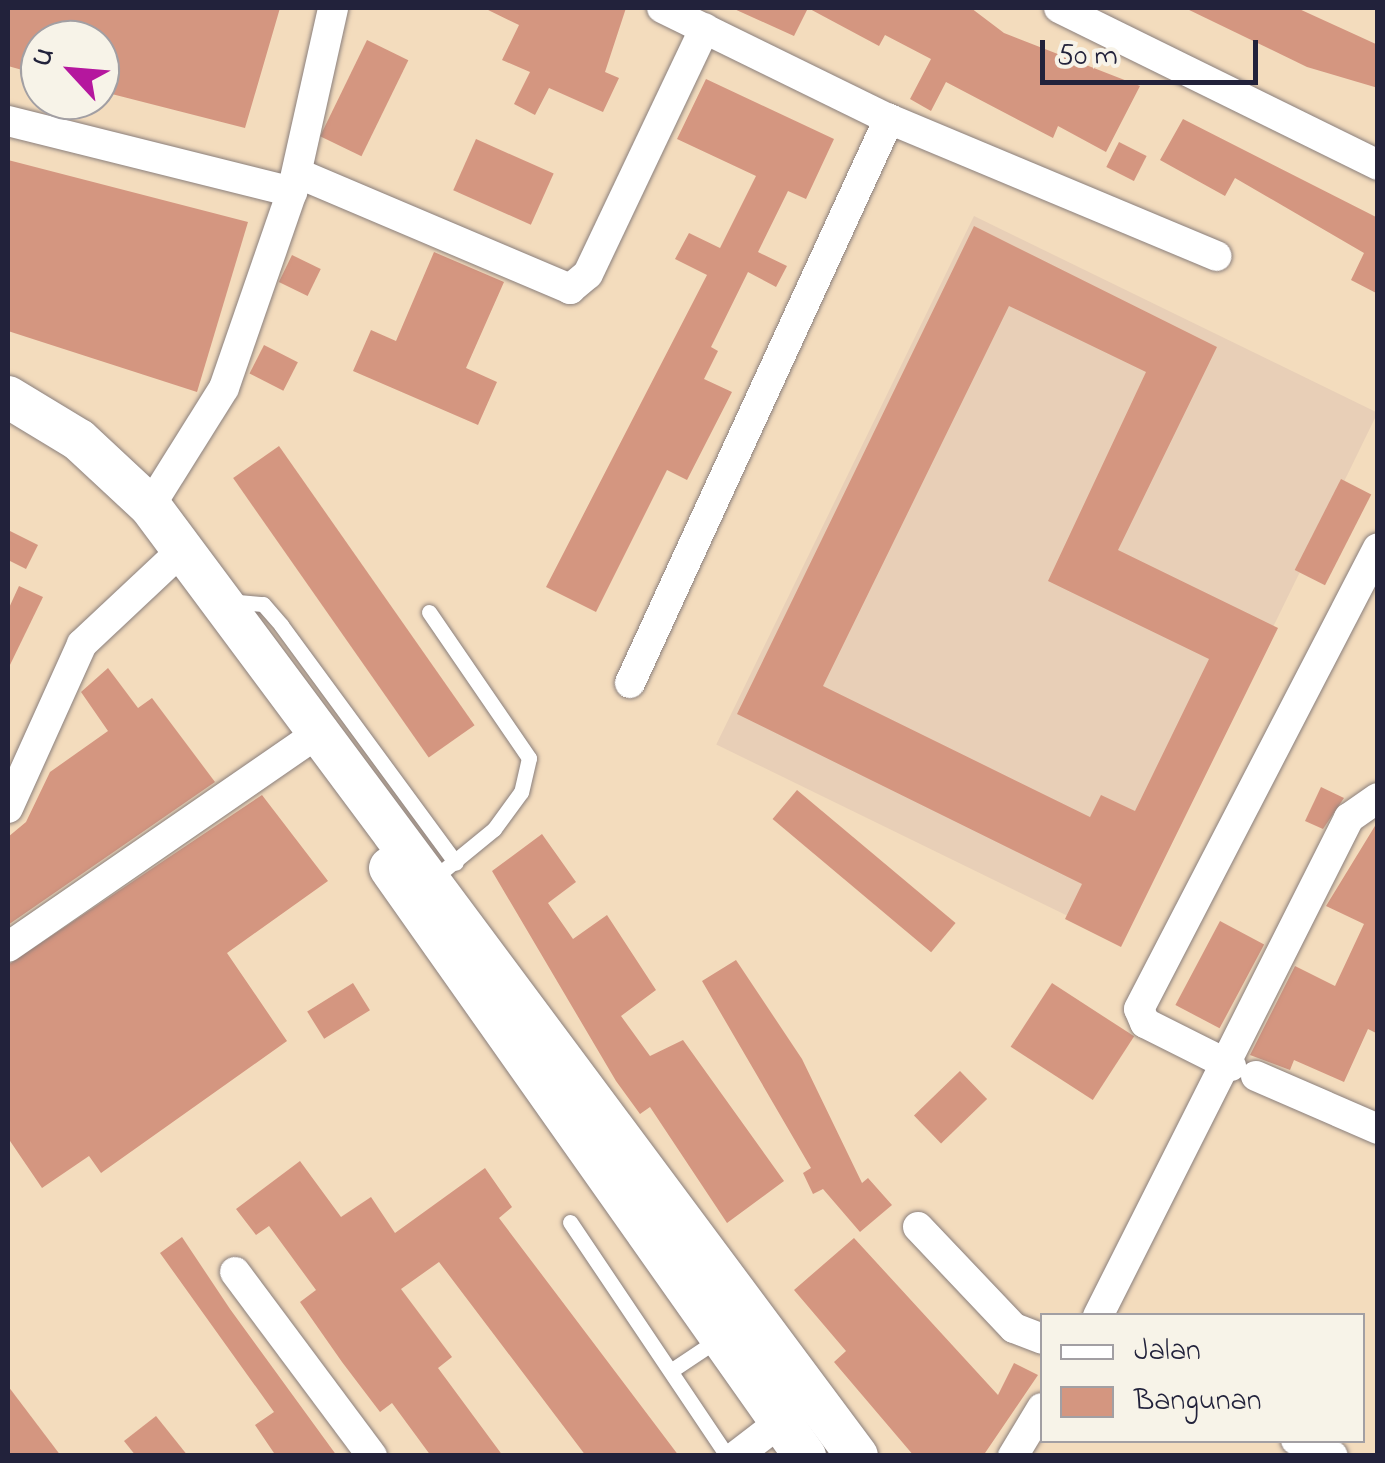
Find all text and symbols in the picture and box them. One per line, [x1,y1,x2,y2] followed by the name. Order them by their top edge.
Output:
[20,20,120,120] north arrow
[1045,20,1262,82] scale bar
[1057,35,1118,79] text: 50 m
[22,41,67,74] text: U
[1040,1313,1365,1443] legend
[1134,1330,1201,1374] text: Jalan
[1134,1380,1262,1424] text: Bangunan

